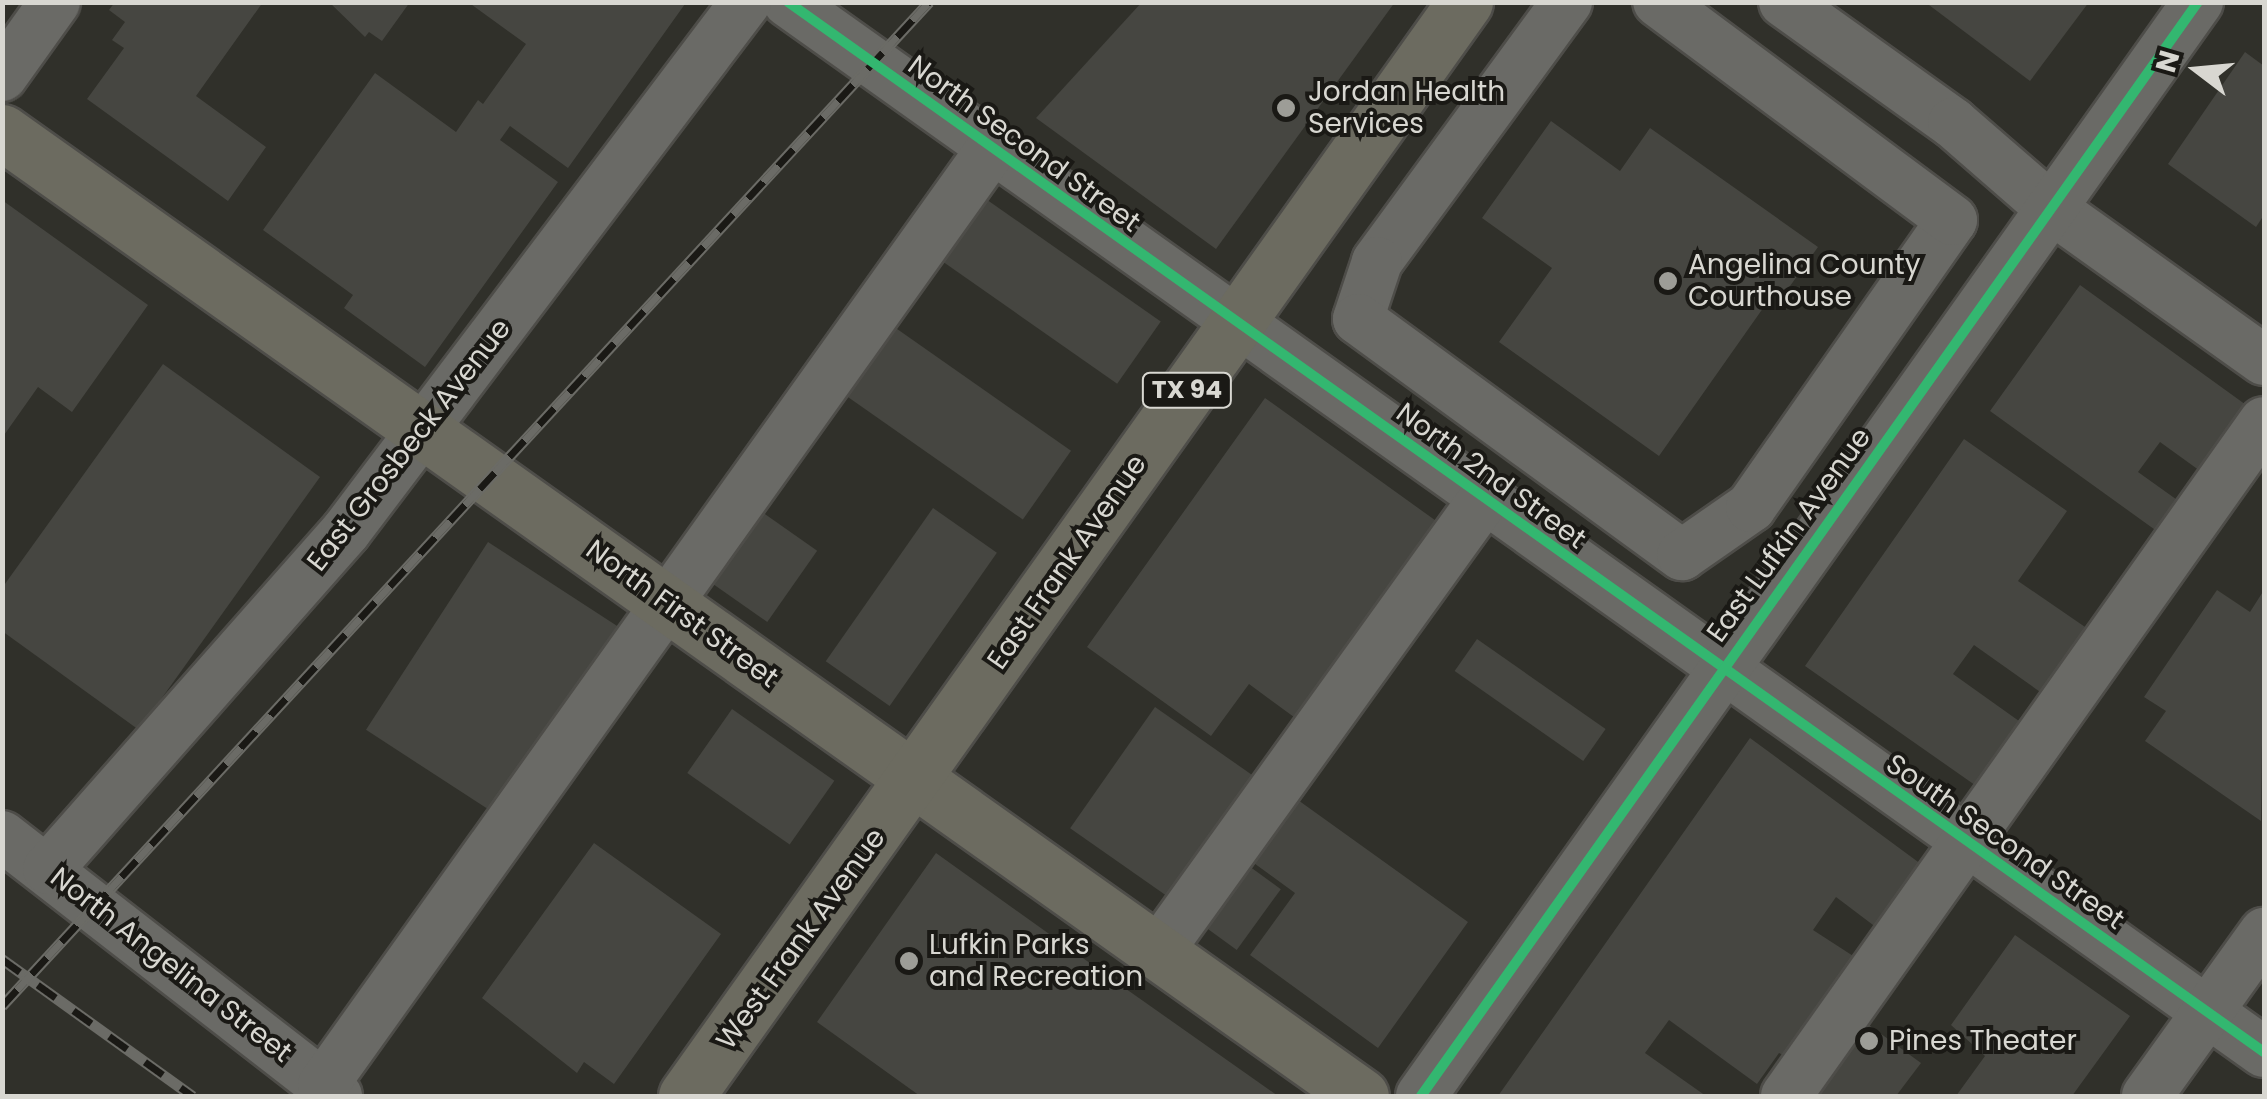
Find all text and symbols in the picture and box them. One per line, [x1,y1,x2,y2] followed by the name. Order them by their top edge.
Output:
[2147,20,2247,120] north arrow
[2146,46,2189,77] text: N
[901,49,1147,239] street label: North Second Street
[1308,75,1505,141] place label: Jordan Health Services
[1273,95,1299,121] marker: Jordan Health Services
[1688,248,1921,314] place label: Angelina County Courthouse
[1657,270,1679,292] marker: Angelina County Courthouse
[300,312,518,578] street label: East Grosbeck Avenue
[1140,370,1234,410] road number: TX 94
[1390,396,1592,556] street label: North 2nd Street
[1700,421,1878,649] street label: East Lufkin Avenue
[980,448,1154,676] street label: East Frank Avenue
[579,533,785,695] street label: North First Street
[1880,747,2130,937] street label: South Second Street
[709,822,893,1056] street label: West Frank Avenue
[44,860,298,1070] street label: North Angelina Street
[929,928,1143,994] place label: Lufkin Parks and Recreation
[898,950,920,972] marker: Lufkin Parks and Recreation
[1889,1024,2077,1058] place label: Pines Theater
[1858,1030,1880,1052] marker: Pines Theater

